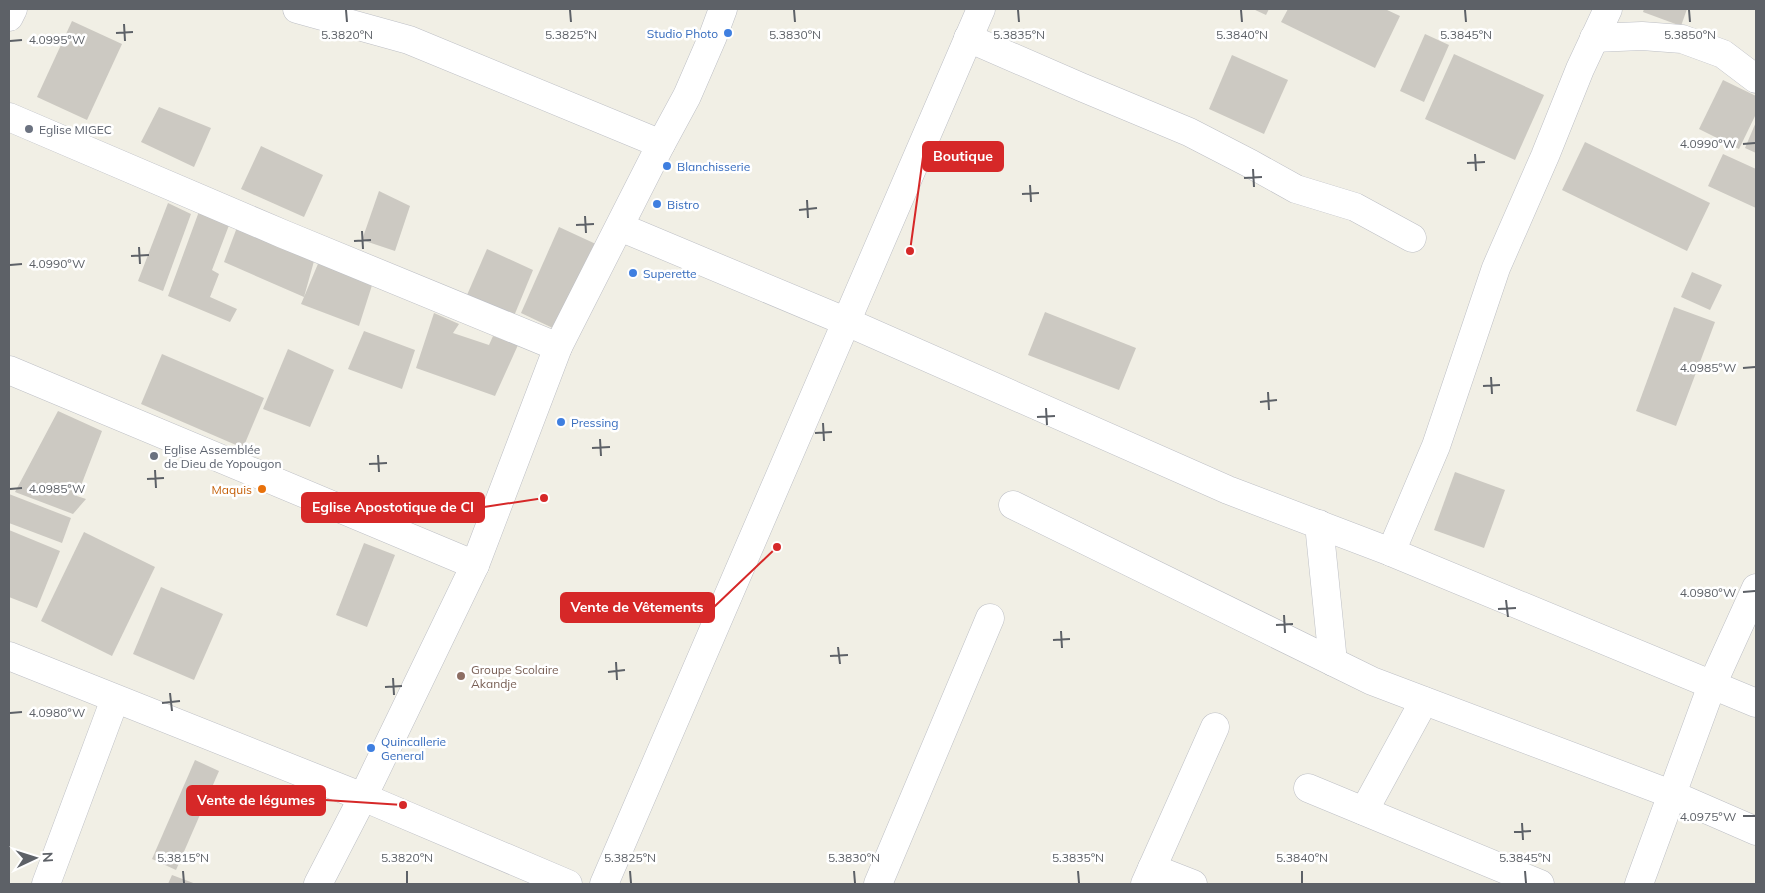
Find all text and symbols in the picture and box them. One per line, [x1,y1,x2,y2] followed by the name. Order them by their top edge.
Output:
[647,26,718,41] place label: Studio Photo
[321,27,373,42] text: 5.3820°N
[545,27,597,42] text: 5.3825°N
[722,27,734,39] marker: Studio Photo
[769,27,821,42] text: 5.3830°N
[993,27,1045,42] text: 5.3835°N
[1216,27,1268,42] text: 5.3840°N
[1440,27,1492,42] text: 5.3845°N
[1664,27,1716,42] text: 5.3850°N
[29,32,85,47] text: 4.0995°W
[39,122,112,137] place label: Eglise MIGEC
[23,123,35,135] marker: Eglise MIGEC
[1680,136,1736,151] text: 4.0990°W
[923,142,1003,171] callout: Boutique
[933,147,993,165] text: Boutique
[677,159,750,174] place label: Blanchisserie
[661,160,673,172] marker: Blanchisserie
[667,197,699,212] place label: Bistro
[651,198,663,210] marker: Bistro
[29,256,85,271] text: 4.0990°W
[643,266,697,281] place label: Superette
[627,267,639,279] marker: Superette
[1680,360,1736,375] text: 4.0985°W
[571,415,619,430] place label: Pressing
[555,416,567,428] marker: Pressing
[164,442,281,471] place label: Eglise Assemblée de Dieu de Yopougon
[148,450,160,462] marker: Eglise Assemblée de Dieu de Yopougon
[29,481,85,496] text: 4.0985°W
[212,482,252,497] place label: Maquis
[256,483,268,495] marker: Maquis
[302,493,484,522] callout: Eglise Apostotique de CI
[312,498,474,516] text: Eglise Apostotique de CI
[1680,585,1736,600] text: 4.0980°W
[561,593,714,622] callout: Vente de Vêtements
[569,598,704,616] text: Vente de Vêtements
[471,662,559,691] place label: Groupe Scolaire Akandje
[455,670,467,682] marker: Groupe Scolaire Akandje
[29,705,85,720] text: 4.0980°W
[381,734,446,763] place label: Quincallerie General
[365,742,377,754] marker: Quincallerie General
[187,786,325,815] callout: Vente de légumes
[196,791,315,809] text: Vente de légumes
[1680,809,1736,824] text: 4.0975°W
[10,833,60,883] north arrow
[157,850,209,865] text: 5.3815°N
[381,850,433,865] text: 5.3820°N
[604,850,656,865] text: 5.3825°N
[828,850,880,865] text: 5.3830°N
[1052,850,1104,865] text: 5.3835°N
[1276,850,1328,865] text: 5.3840°N
[1499,850,1551,865] text: 5.3845°N
[39,851,57,863] text: N

